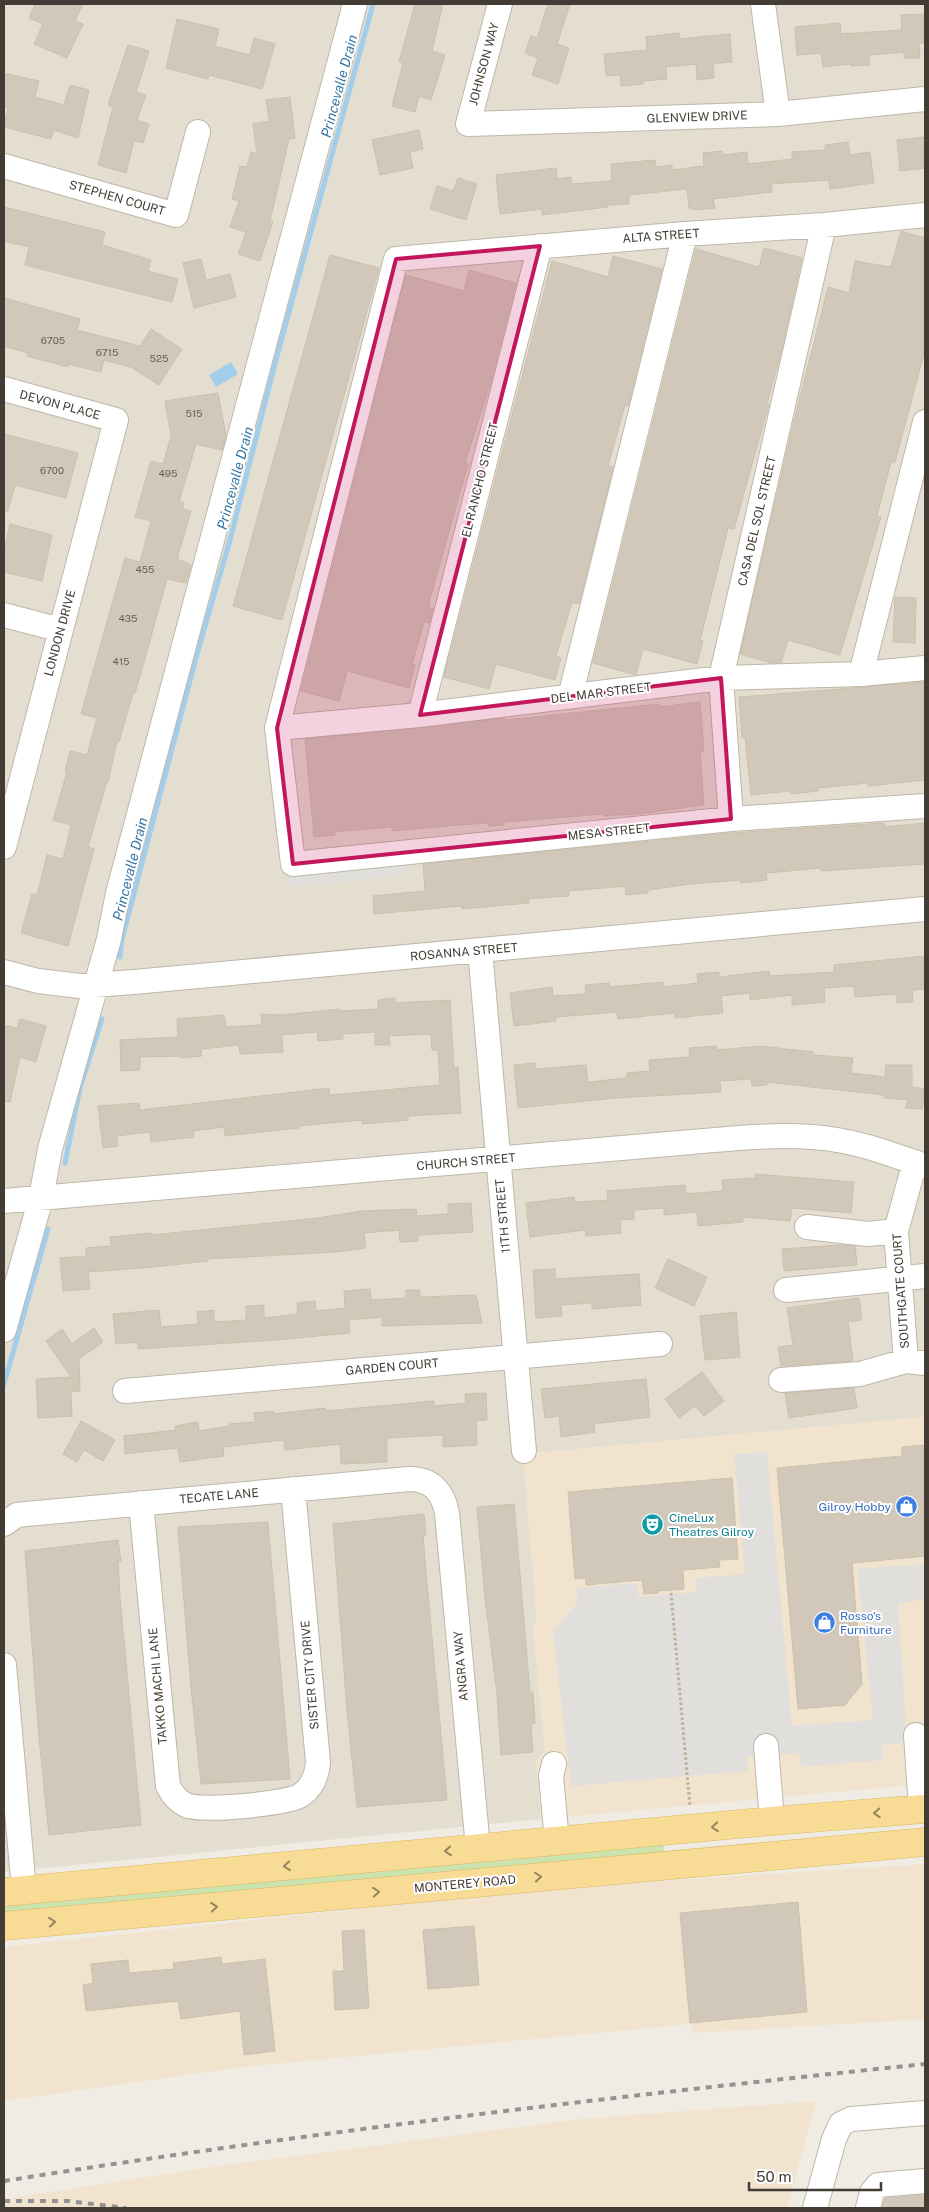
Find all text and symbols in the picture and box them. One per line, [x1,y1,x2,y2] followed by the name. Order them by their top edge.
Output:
[466,20,502,107] street label: JOHNSON WAY
[318,33,360,139] water label: Princevalle Drain
[646,108,748,126] street label: GLENVIEW DRIVE
[67,178,167,218] street label: STEPHEN COURT
[622,226,700,246] street label: ALTA STREET
[41,334,65,346] house number: 6705
[96,346,118,358] house number: 6715
[150,352,168,364] house number: 525
[18,387,102,423] street label: DEVON PLACE
[186,407,202,419] house number: 515
[459,421,501,539] street label: EL RANCHO STREET
[214,425,256,531] water label: Princevalle Drain
[735,454,779,588] street label: CASA DEL SOL STREET
[40,464,64,476] house number: 6700
[159,467,177,479] house number: 495
[135,563,155,575] house number: 455
[42,588,78,678] street label: LONDON DRIVE
[119,612,138,624] house number: 435
[113,655,129,667] house number: 415
[550,680,652,706] street label: DEL MAR STREET
[109,816,151,922] water label: Princevalle Drain
[567,821,651,843] street label: MESA STREET
[410,940,518,964] street label: ROSANNA STREET
[416,1151,516,1173] street label: CHURCH STREET
[493,1178,513,1254] street label: 11TH STREET
[890,1233,912,1349] street label: SOUTHGATE COURT
[345,1356,439,1378] street label: GARDEN COURT
[179,1486,259,1506] street label: TECATE LANE
[895,1495,919,1519] shop icon: Gilroy Hobby
[818,1500,892,1514] place label: Gilroy Hobby
[669,1511,755,1539] place label: CineLux Theatres Gilroy
[641,1513,665,1537] theatre icon: CineLux Theatres Gilroy
[840,1609,892,1637] place label: Rosso’s Furniture
[812,1611,836,1635] shop icon: Rosso’s Furniture
[298,1620,322,1730] street label: SISTER CITY DRIVE
[146,1627,170,1745] street label: TAKKO MACHI LANE
[451,1629,471,1702] street label: ANGRA WAY
[872,1807,880,1818] one-way arrow
[710,1821,718,1832] one-way arrow
[444,1845,452,1856] one-way arrow
[282,1860,290,1871] one-way arrow
[534,1872,542,1883] one-way arrow
[413,1873,517,1895] street label: MONTEREY ROAD
[372,1887,380,1898] one-way arrow
[210,1902,218,1913] one-way arrow
[49,1917,57,1928] one-way arrow
[749,2160,882,2192] scale bar
[756,2168,791,2185] text: 50 m

